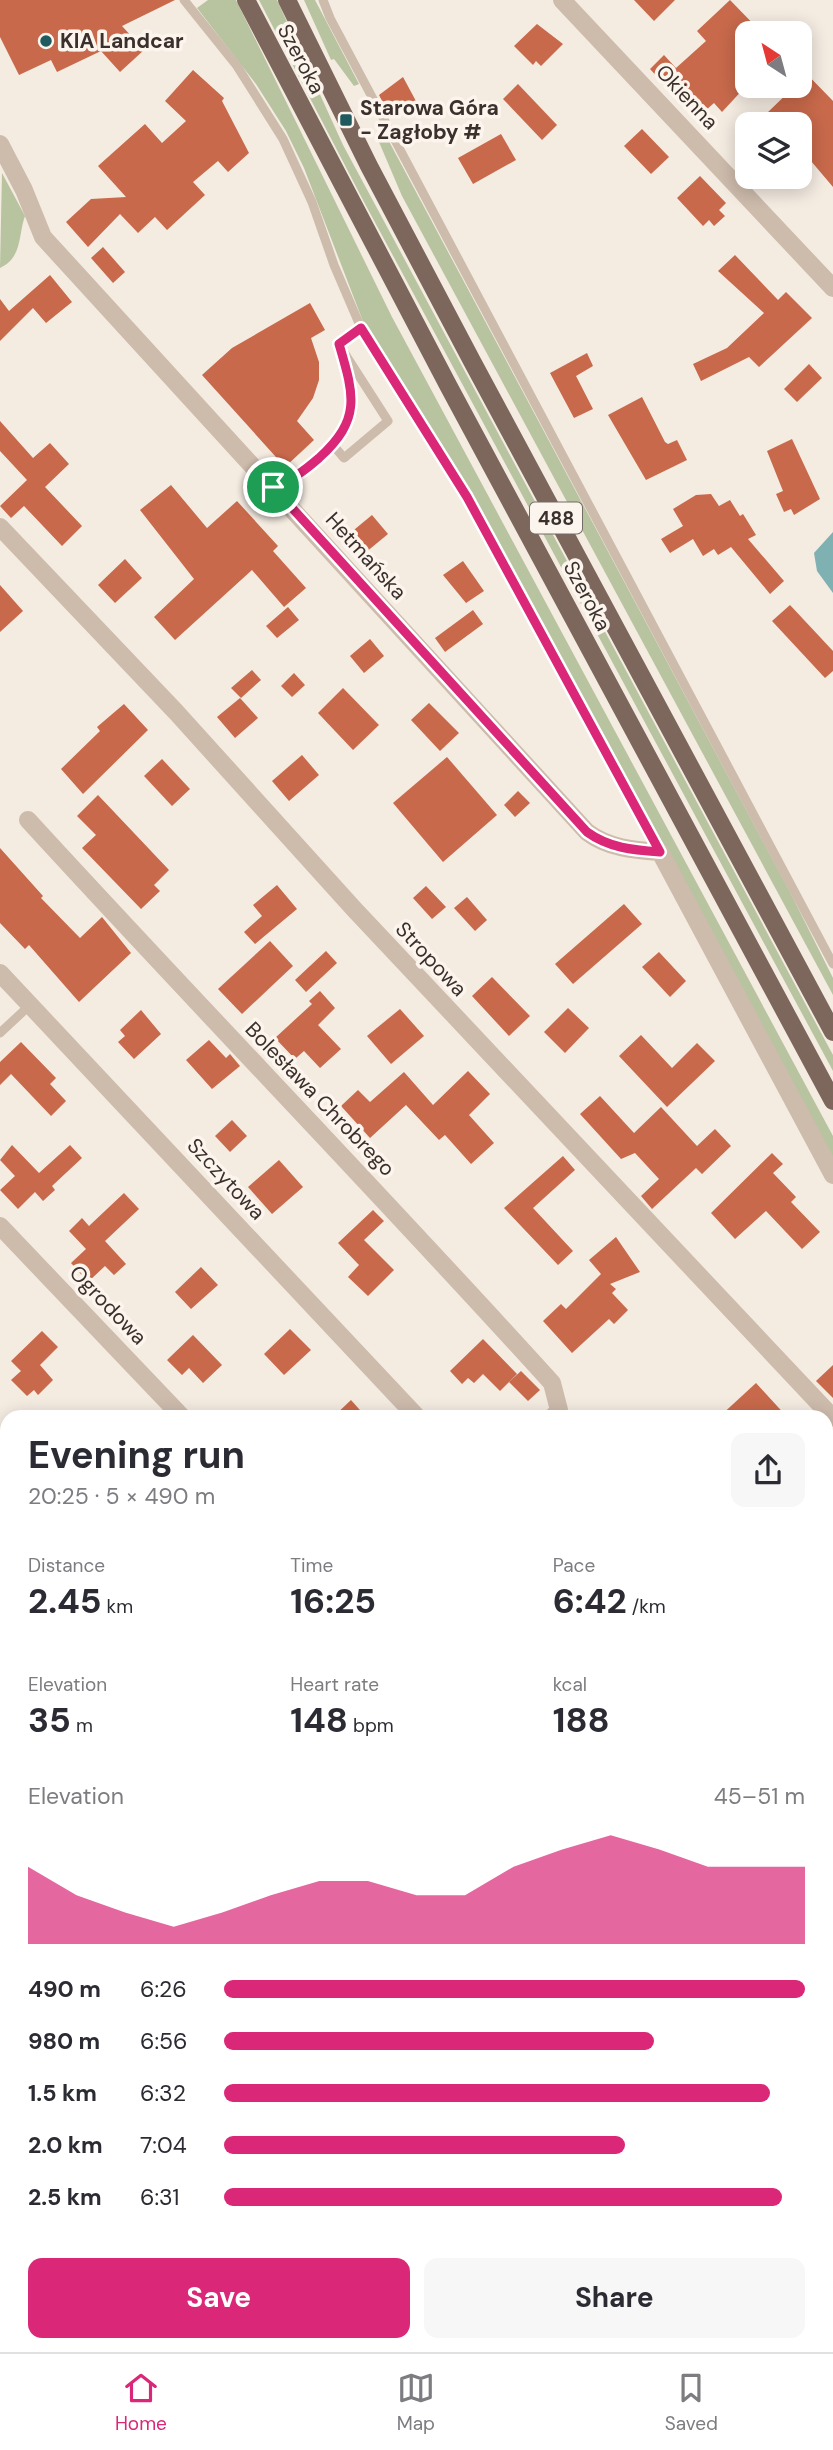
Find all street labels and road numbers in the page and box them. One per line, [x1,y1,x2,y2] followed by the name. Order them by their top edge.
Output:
[271,19,331,99] street label: Szeroka
[650,58,724,136] street label: Okienna
[530,503,582,534] road number: 488
[319,506,413,606] street label: Hetmańska
[557,556,617,636] street label: Szeroka
[389,916,473,1002] street label: Stropowa
[239,1016,401,1182] street label: Bolesława Chrobrego
[181,1132,271,1226] street label: Szczytowa
[63,1259,153,1351] street label: Ogrodowa

